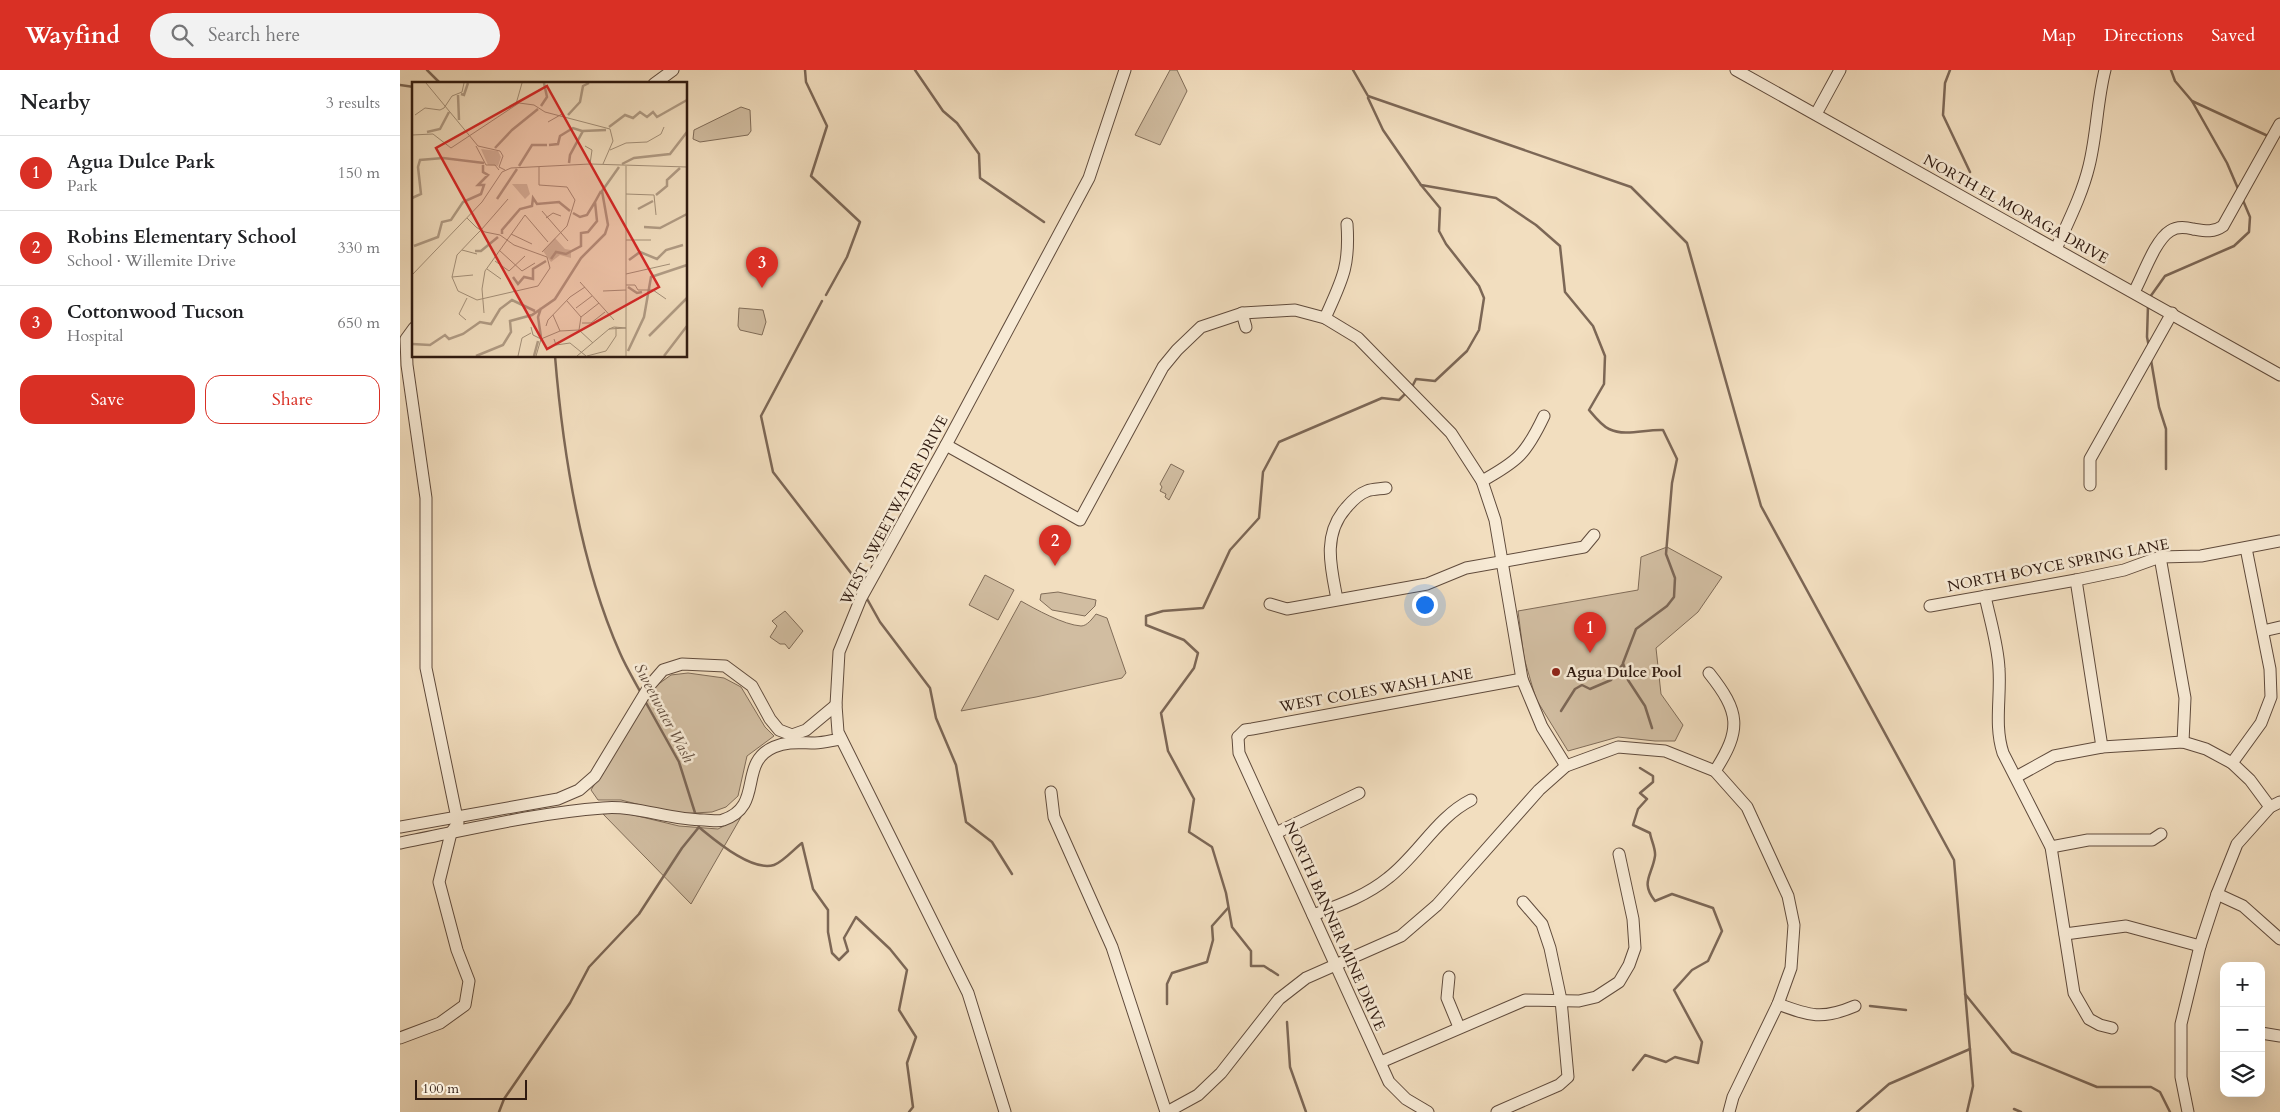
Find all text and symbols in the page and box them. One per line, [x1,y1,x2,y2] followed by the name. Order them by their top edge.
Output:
[150,13,500,58] search box
[25,19,120,52] text: Wayfind
[168,21,196,49] icon: search
[208,22,300,48] text: Search here
[2042,23,2076,48] text: Map
[2104,23,2183,48] text: Directions
[2211,23,2255,48] text: Saved
[412,82,688,358] inset map
[20,88,91,117] text: Nearby
[326,92,380,114] text: 3 results
[67,149,215,175] text: Agua Dulce Park
[1920,150,2112,268] street label: NORTH EL MORAGA DRIVE
[32,162,40,184] text: 1
[338,162,380,184] text: 150 m
[67,175,98,197] text: Park
[67,224,296,250] text: Robins Elementary School
[32,237,40,259] text: 2
[338,237,380,259] text: 330 m
[746,247,778,288] pin: 3
[67,250,236,272] text: School · Willemite Drive
[67,299,244,325] text: Cottonwood Tucson
[32,312,40,334] text: 3
[338,312,380,334] text: 650 m
[67,325,123,347] text: Hospital
[20,375,195,424] button: Save
[205,375,380,424] button: Share
[835,412,953,609] street label: WEST SWEETWATER DRIVE
[1039,525,1071,566] pin: 2
[1946,534,2170,596] street label: NORTH BOYCE SPRING LANE
[1412,592,1438,618] your location
[1574,612,1606,653] pin: 1
[628,659,700,767] water label: Sweetwater Wash
[1566,662,1682,682] place label: Agua Dulce Pool
[1277,663,1474,717] street label: WEST COLES WASH LANE
[1550,666,1562,678] marker: Agua Dulce Pool
[1280,818,1390,1034] street label: NORTH BANNER MINE DRIVE
[2220,962,2265,1097] map controls
[2220,962,2265,1007] button: +
[2220,1007,2265,1052] button: −
[2220,1052,2265,1097] button: layers
[415,1077,528,1100] scale bar
[422,1079,459,1098] text: 100 m

